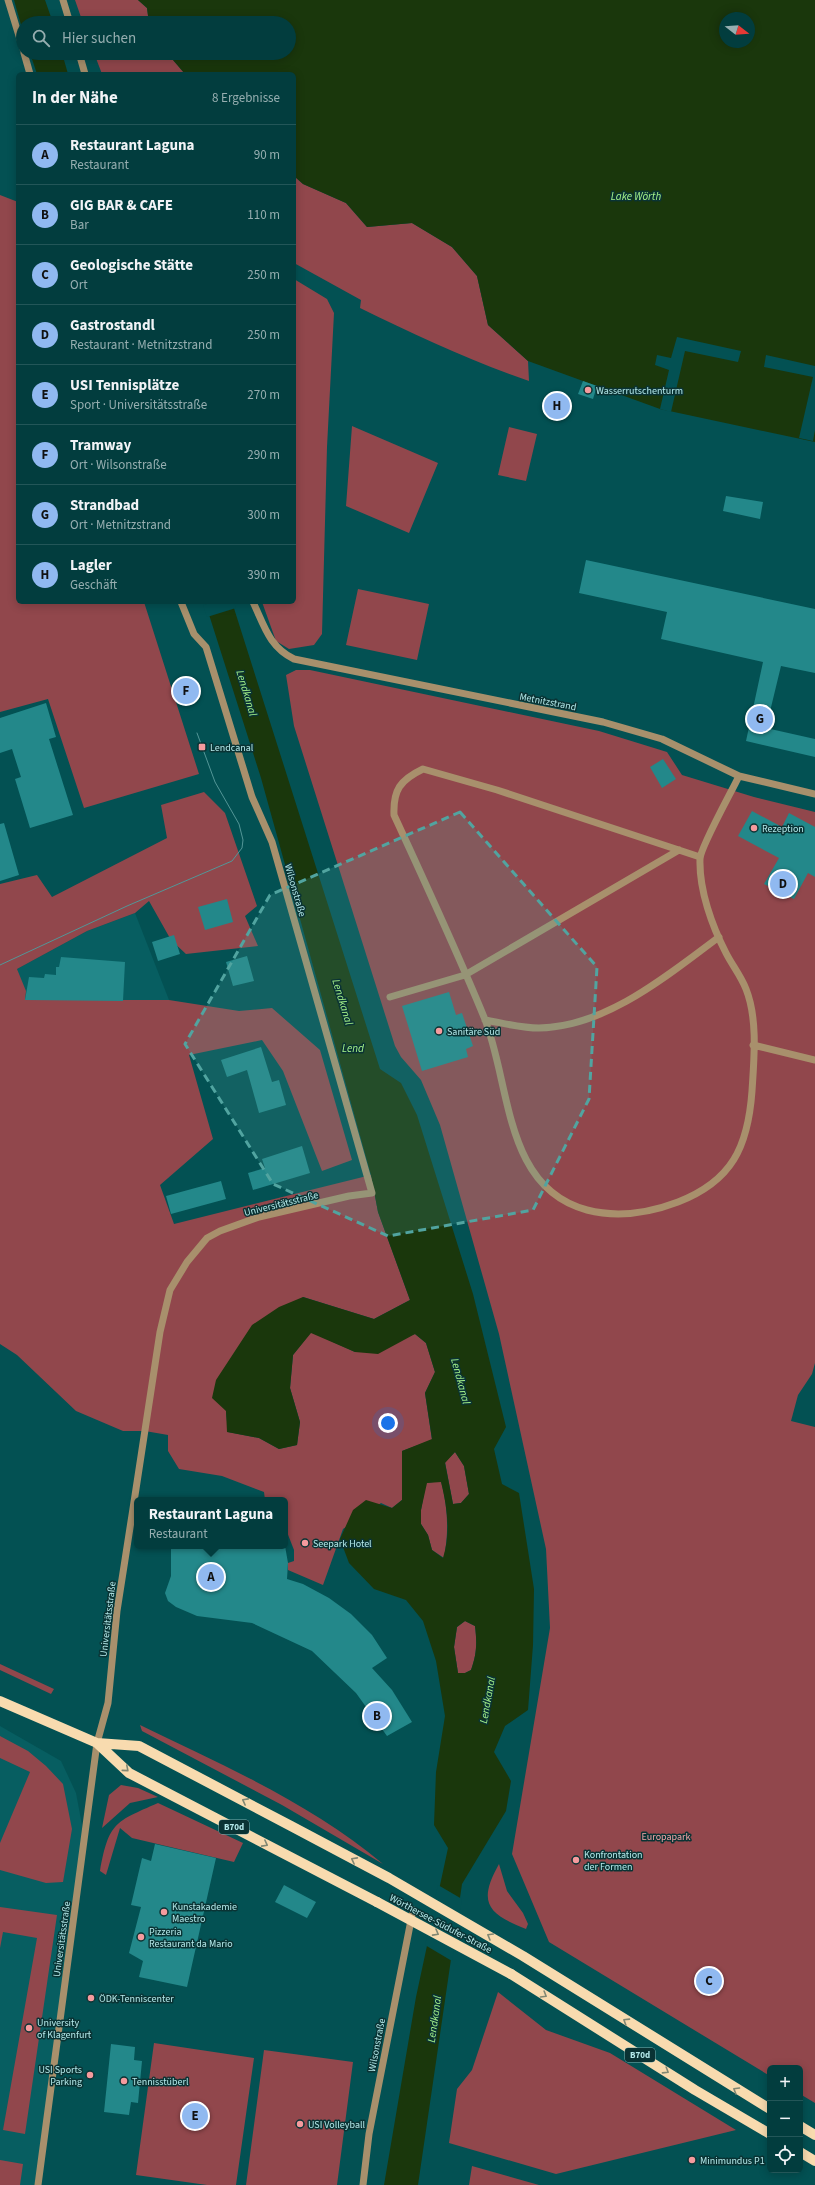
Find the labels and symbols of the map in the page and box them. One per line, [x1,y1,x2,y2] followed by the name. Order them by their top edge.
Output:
[719,12,755,48] north arrow
[611,189,661,204] water label: Lake Wörth
[596,384,683,398] place label: Wasserrutschenturm
[583,385,593,395] marker: Wasserrutschenturm
[544,391,570,421] pin: H
[232,668,261,718] water label: Lendkanal
[173,676,199,706] pin: F
[518,690,577,714] street label: Metnitzstrand
[747,704,773,734] pin: G
[210,741,254,755] place label: Lendcanal
[197,742,207,752] marker: Lendcanal
[762,822,804,836] place label: Rezeption
[749,823,759,833] marker: Rezeption
[281,862,309,918] street label: Wilsonstraße
[770,869,796,899] pin: D
[328,977,357,1027] water label: Lendkanal
[447,1025,500,1039] place label: Sanitäre Süd
[434,1026,444,1036] marker: Sanitäre Süd
[342,1041,365,1056] water label: Lend
[243,1188,320,1220] street label: Universitätsstraße
[447,1356,474,1406] water label: Lendkanal
[378,1413,398,1433] your location
[313,1537,372,1551] place label: Seepark Hotel
[300,1538,310,1548] marker: Seepark Hotel
[198,1562,224,1592] pin: A
[96,1581,120,1658] street label: Universitätsstraße
[476,1675,499,1725] water label: Lendkanal
[364,1701,390,1731] pin: B
[121,1765,129,1772] one-way arrow
[241,1799,249,1806] one-way arrow
[219,1820,249,1834] road number: B70d
[642,1830,690,1844] park label: Europapark
[261,1839,268,1846] one-way arrow
[584,1848,643,1874] place label: Konfrontation der Formen
[571,1855,581,1865] marker: Konfrontation der Formen
[351,1857,359,1864] one-way arrow
[387,1891,494,1957] street label: Wörthersee-Südufer-Straße
[172,1900,237,1926] place label: Kunstakademie Maestro
[50,1901,74,1978] street label: Universitätsstraße
[159,1907,169,1917] marker: Kunstakademie Maestro
[149,1925,233,1951] place label: Pizzeria Restaurant da Mario
[432,1928,440,1935] one-way arrow
[136,1932,146,1942] marker: Pizzeria Restaurant da Mario
[487,1934,494,1941] one-way arrow
[696,1966,722,1996] pin: C
[540,1990,547,1997] one-way arrow
[99,1992,174,2006] place label: ÖDK-Tenniscenter
[86,1993,96,2003] marker: ÖDK-Tenniscenter
[424,1994,445,2043] water label: Lendkanal
[37,2016,92,2042] place label: University of Klagenfurt
[365,2017,389,2073] street label: Wilsonstraße
[623,2018,630,2025] one-way arrow
[24,2023,34,2033] marker: University of Klagenfurt
[625,2048,655,2062] road number: B70d
[38,2063,82,2089] place label: USI Sports Parking
[662,2067,669,2074] one-way arrow
[85,2070,95,2080] marker: USI Sports Parking
[132,2075,189,2089] place label: Tennisstüberl
[119,2076,129,2086] marker: Tennisstüberl
[733,2087,740,2094] one-way arrow
[182,2101,208,2131] pin: E
[308,2118,366,2132] place label: USI Volleyball
[295,2119,305,2129] marker: USI Volleyball
[700,2154,765,2168] place label: Minimundus P1
[687,2155,697,2165] marker: Minimundus P1

